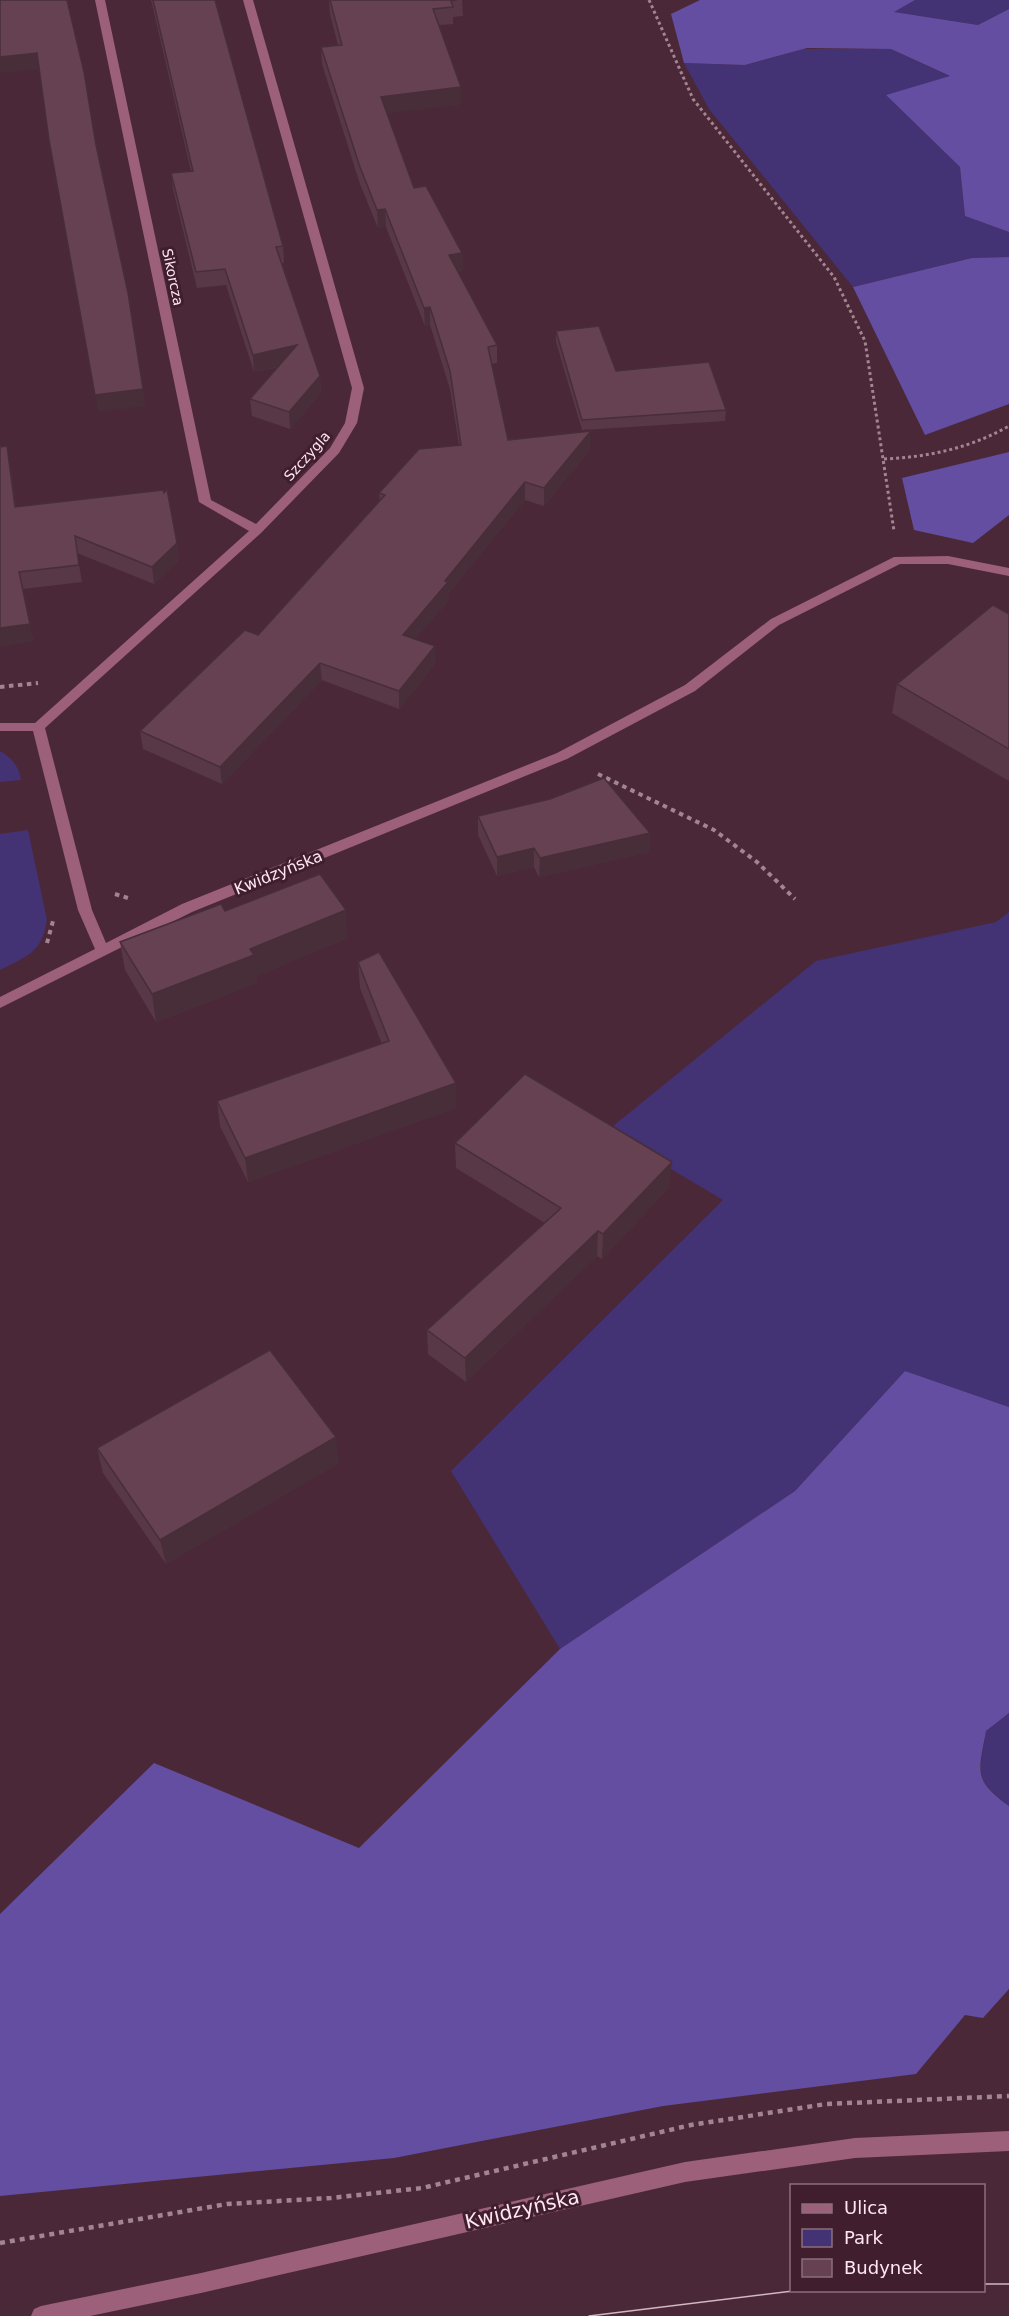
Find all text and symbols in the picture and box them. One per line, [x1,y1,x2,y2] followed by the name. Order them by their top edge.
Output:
[159,247,187,307] street label: Sikorcza
[281,428,333,484] street label: Szczygla
[231,846,325,899] street label: Kwidzyńska
[462,2184,582,2234] street label: Kwidzyńska
[790,2184,985,2292] legend
[844,2197,888,2218] text: Ulica
[844,2227,883,2248] text: Park
[844,2257,923,2278] text: Budynek

